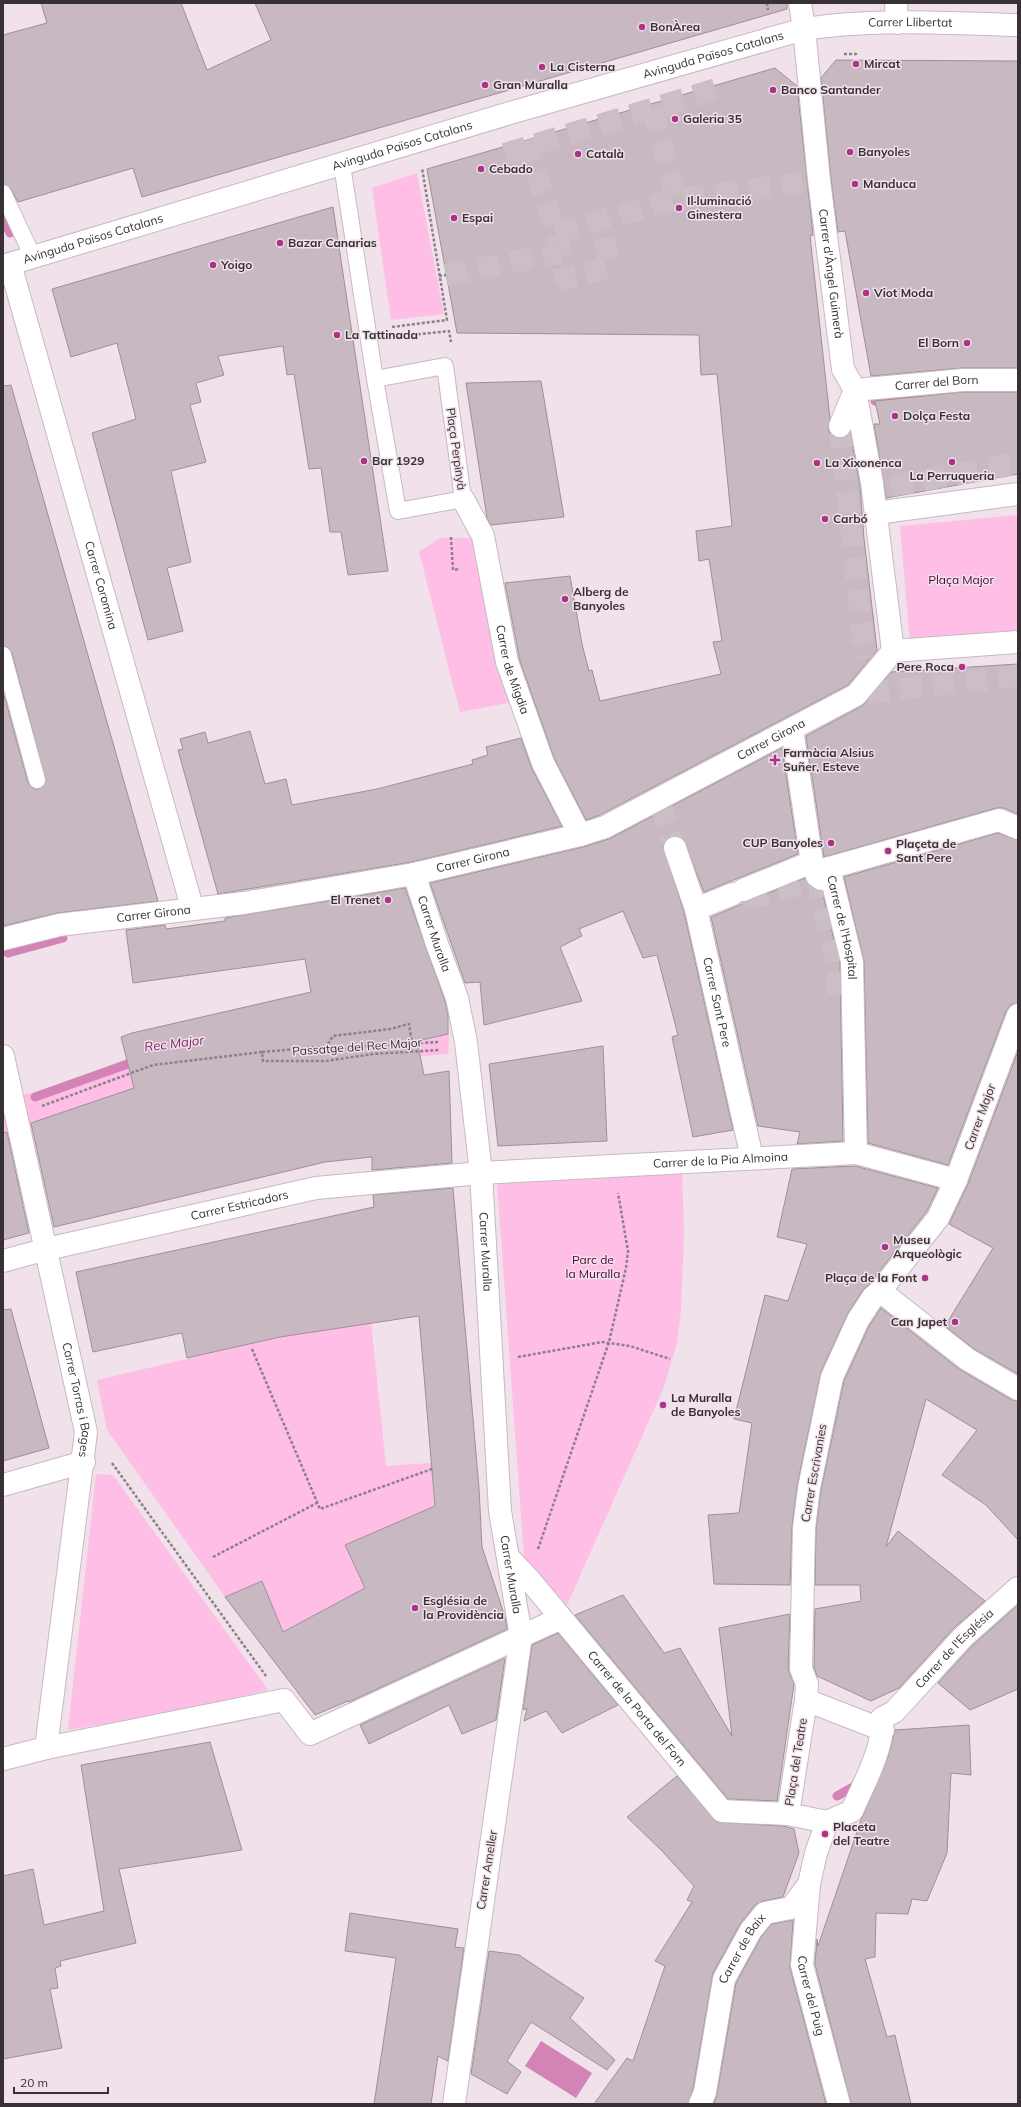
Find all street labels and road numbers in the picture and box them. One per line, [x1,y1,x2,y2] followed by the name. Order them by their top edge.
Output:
[868,14,953,30] street label: Carrer Llibertat
[641,27,785,82] street label: Avinguda Països Catalans
[330,117,474,173] street label: Avinguda Països Catalans
[816,208,847,339] street label: Carrer d'Àngel Guimerà
[21,210,165,267] street label: Avinguda Països Catalans
[894,372,979,393] street label: Carrer del Born
[443,407,470,491] street label: Plaça Perpinyà
[82,539,121,631] street label: Carrer Coromina
[493,624,533,716] street label: Carrer de Migdia
[734,715,808,763] street label: Carrer Girona
[435,844,511,876] street label: Carrer Girona
[824,874,860,980] street label: Carrer de l'Hospital
[415,894,455,974] street label: Carrer Muralla
[115,901,192,925] street label: Carrer Girona
[700,956,735,1049] street label: Carrer Sant Pere
[292,1034,423,1059] street label: Passatge del Rec Major
[961,1081,999,1152] street label: Carrer Major
[653,1149,788,1171] street label: Carrer de la Pia Almoina
[189,1187,290,1223] street label: Carrer Estricadors
[476,1212,496,1292] street label: Carrer Muralla
[59,1341,94,1458] street label: Carrer Torras i Bages
[797,1422,830,1523] street label: Carrer Escrivanies
[497,1534,525,1615] street label: Carrer Muralla
[912,1605,996,1691] street label: Carrer de l'Església
[585,1647,690,1769] street label: Carrer de la Porta del Forn
[781,1717,810,1807] street label: Plaça del Teatre
[473,1828,500,1911] street label: Carrer Ameller
[715,1910,769,1984] street label: Carrer de Baix
[795,1955,828,2037] street label: Carrer del Puig

